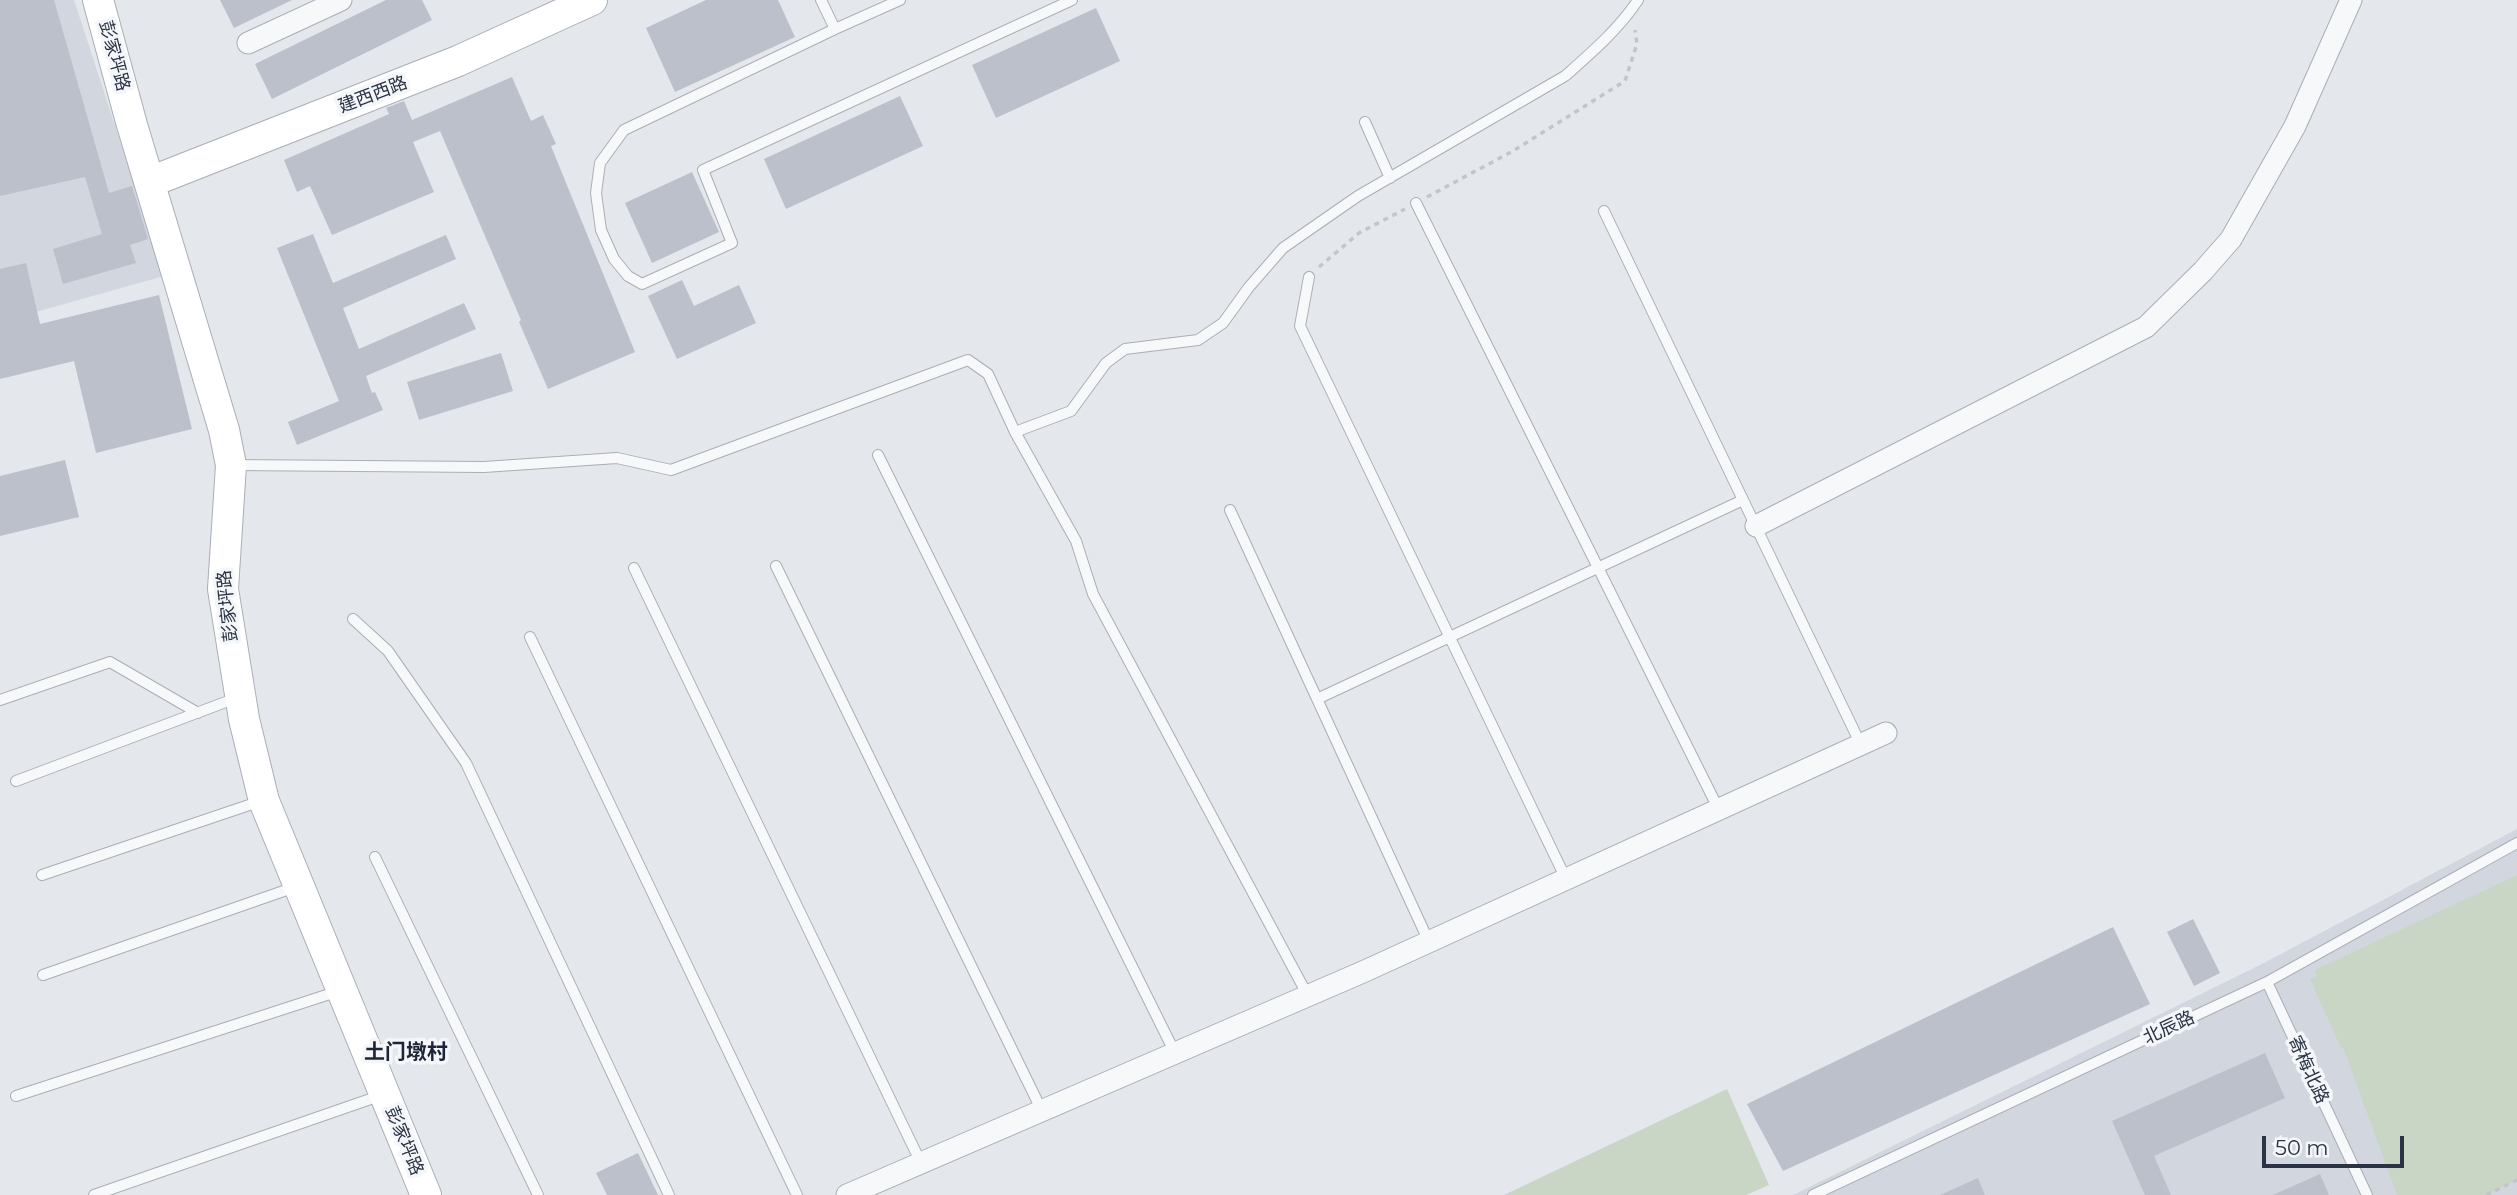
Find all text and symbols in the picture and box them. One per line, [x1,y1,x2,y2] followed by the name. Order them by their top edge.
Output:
[94,18,134,94] street label: 彭家坪路
[336,72,410,118] street label: 建西西路
[213,569,243,643] street label: 彭家坪路
[2140,1007,2198,1049] street label: 北辰路
[2283,1033,2333,1107] street label: 寄梅北路
[364,1040,448,1066] district label: 土门墩村
[381,1104,427,1178] street label: 彭家坪路
[2265,1122,2407,1166] scale bar
[2275,1135,2329,1160] text: 50 m

